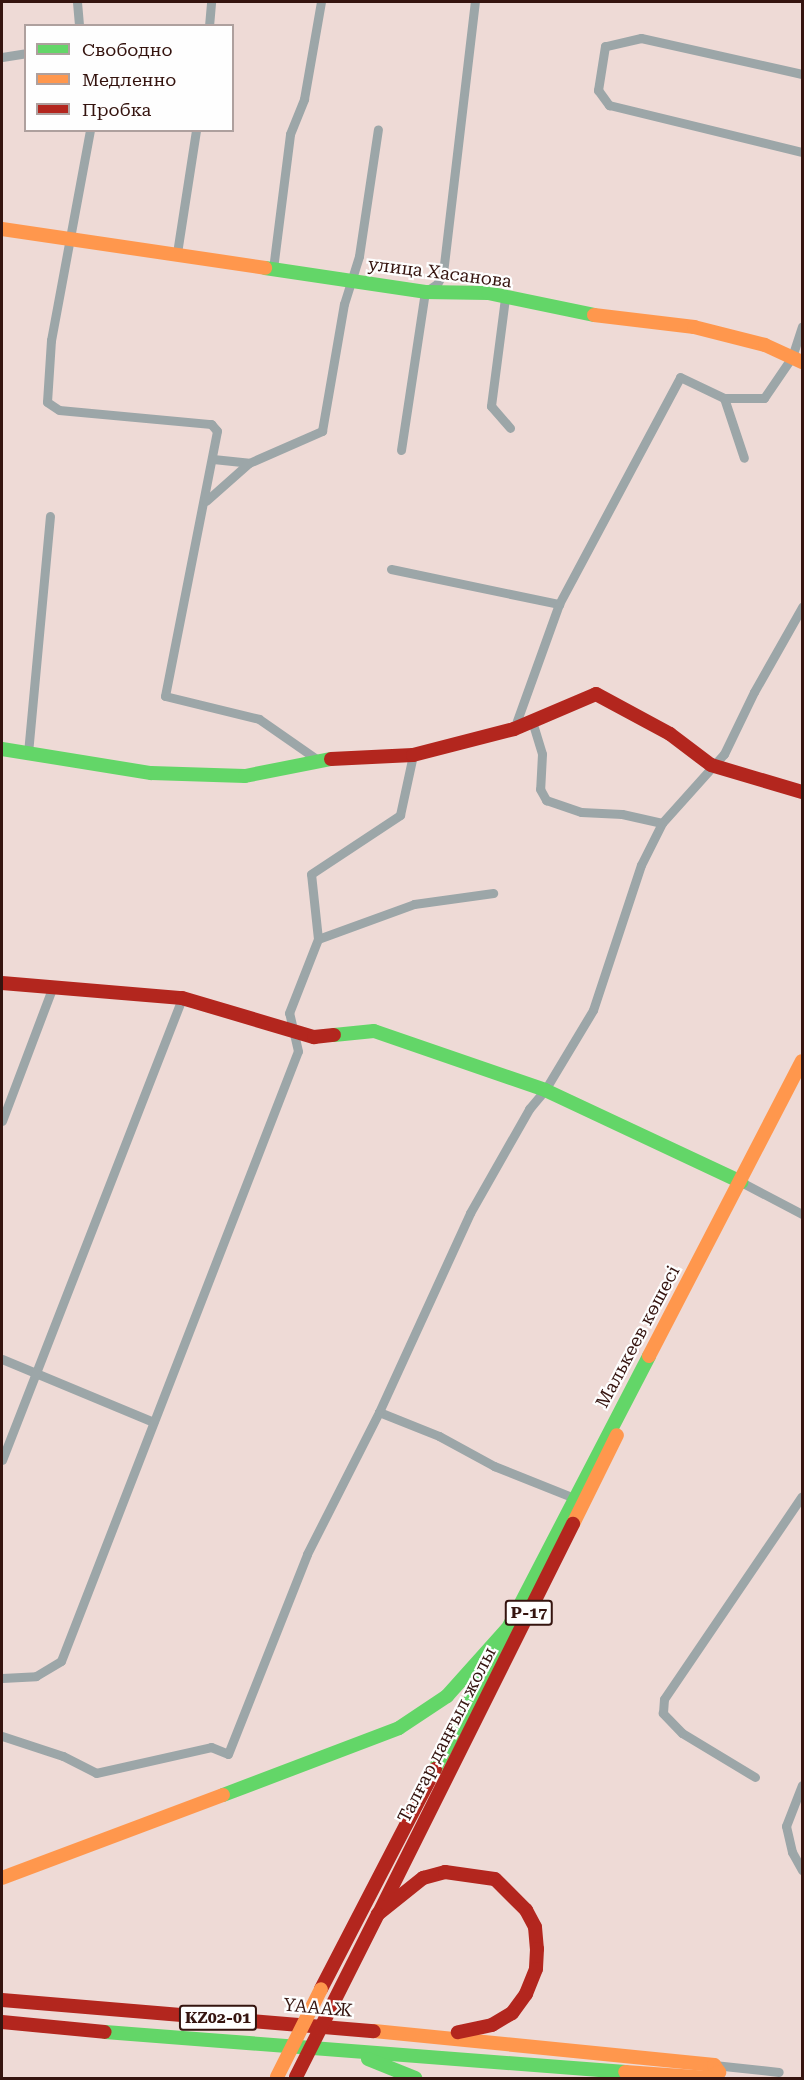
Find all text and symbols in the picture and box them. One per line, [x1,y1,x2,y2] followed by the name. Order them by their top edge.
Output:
[24,24,234,132] legend
[82,39,172,60] text: Свободно
[82,69,176,90] text: Медленно
[82,99,151,120] text: Пробка
[367,253,513,293] street label: улица Хасанова
[591,1262,685,1412] street label: Малькеев көшесі
[504,1600,554,1626] road number: P-17
[393,1644,501,1826] street label: Талғар даңғыл жолы
[283,1994,353,2022] street label: ҮАААЖ
[178,2005,258,2031] road number: KZ02-01

